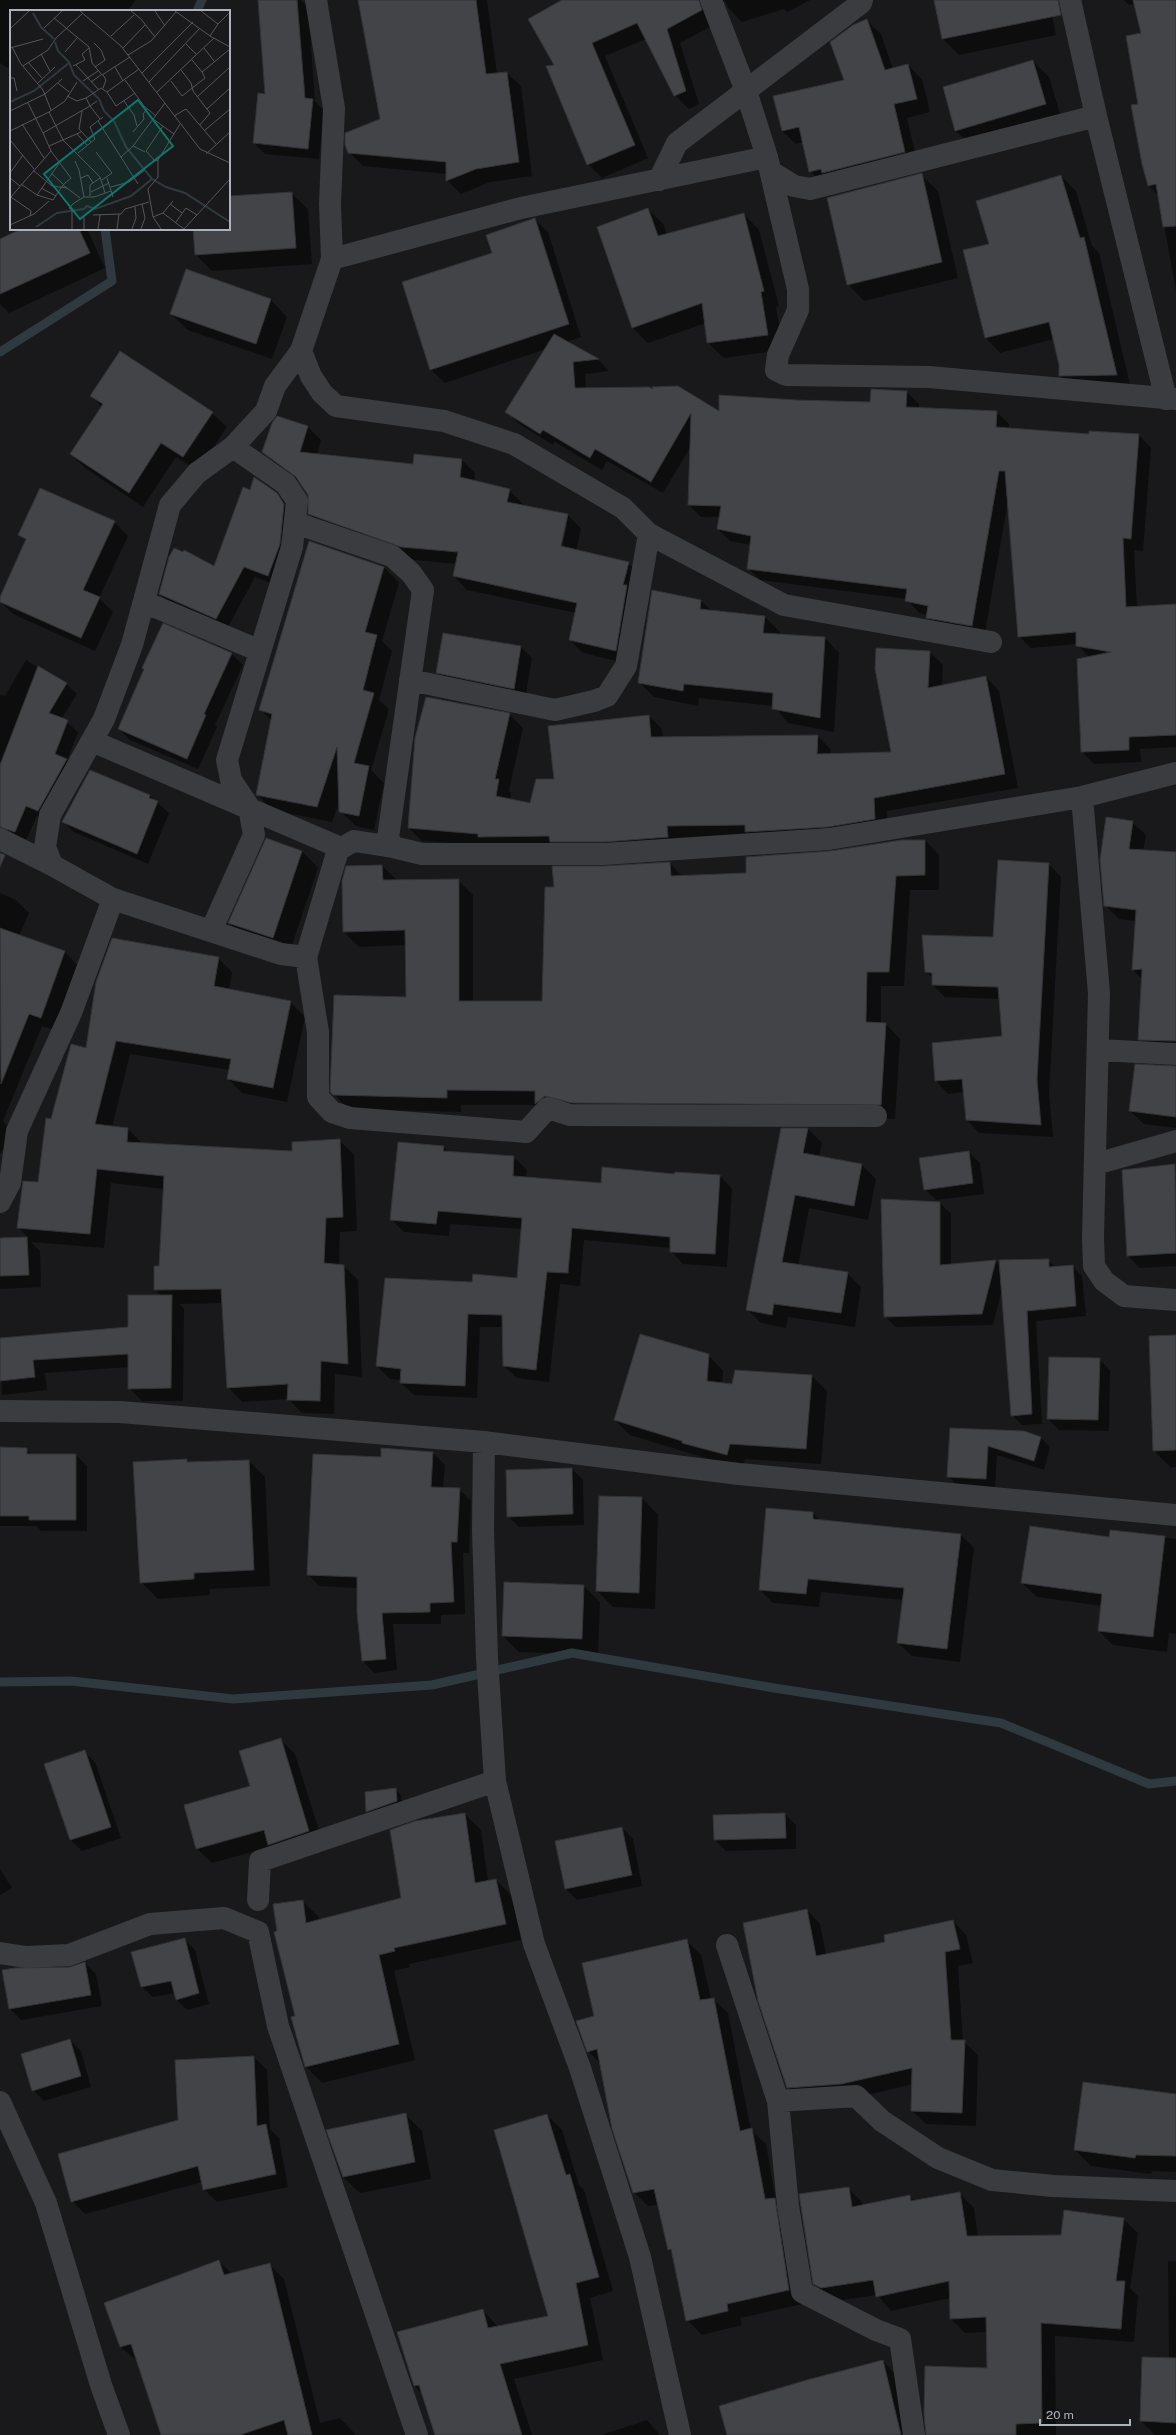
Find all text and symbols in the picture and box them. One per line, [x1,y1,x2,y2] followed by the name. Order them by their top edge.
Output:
[10,10,230,230] inset map
[1040,2401,1130,2427] scale bar
[1046,2408,1074,2422] text: 20 m

